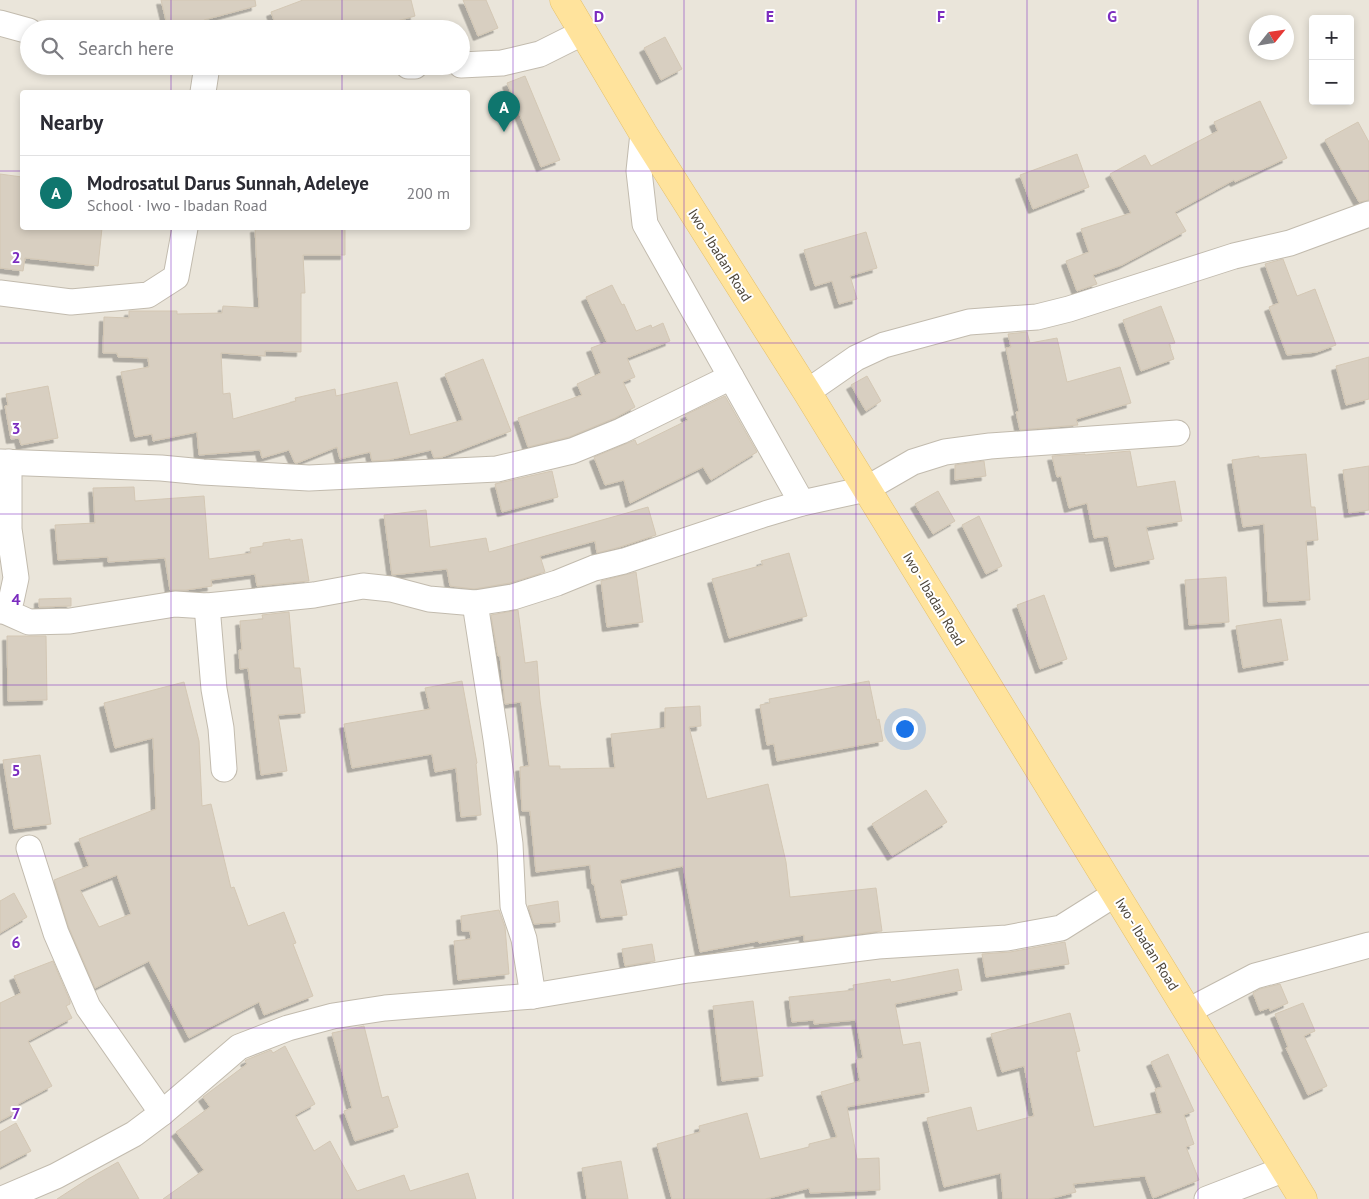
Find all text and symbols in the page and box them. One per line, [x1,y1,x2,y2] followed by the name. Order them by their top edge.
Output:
[594,6,604,26] text: D
[766,6,774,26] text: E
[937,6,945,26] text: F
[1107,6,1117,26] text: G
[1249,15,1294,60] north arrow
[1309,15,1354,105] map controls
[1309,15,1354,60] button: +
[20,20,470,75] search box
[38,34,66,62] icon: search
[78,36,174,60] text: Search here
[1309,60,1354,105] button: −
[488,91,520,132] pin: A
[40,109,103,136] text: Nearby
[87,171,369,195] text: Modrosatul Darus Sunnah, Adeleye
[51,183,61,203] text: A
[407,183,450,203] text: 200 m
[87,195,267,215] text: School · Iwo - Ibadan Road
[684,205,756,305] street label: Iwo - Ibadan Road
[11,247,21,267] text: 2
[11,418,21,438] text: 3
[899,549,969,649] street label: Iwo - Ibadan Road
[11,589,21,609] text: 4
[892,716,918,742] your location
[11,760,21,780] text: 5
[1111,894,1183,994] street label: Iwo - Ibadan Road
[11,932,21,952] text: 6
[11,1103,21,1123] text: 7

